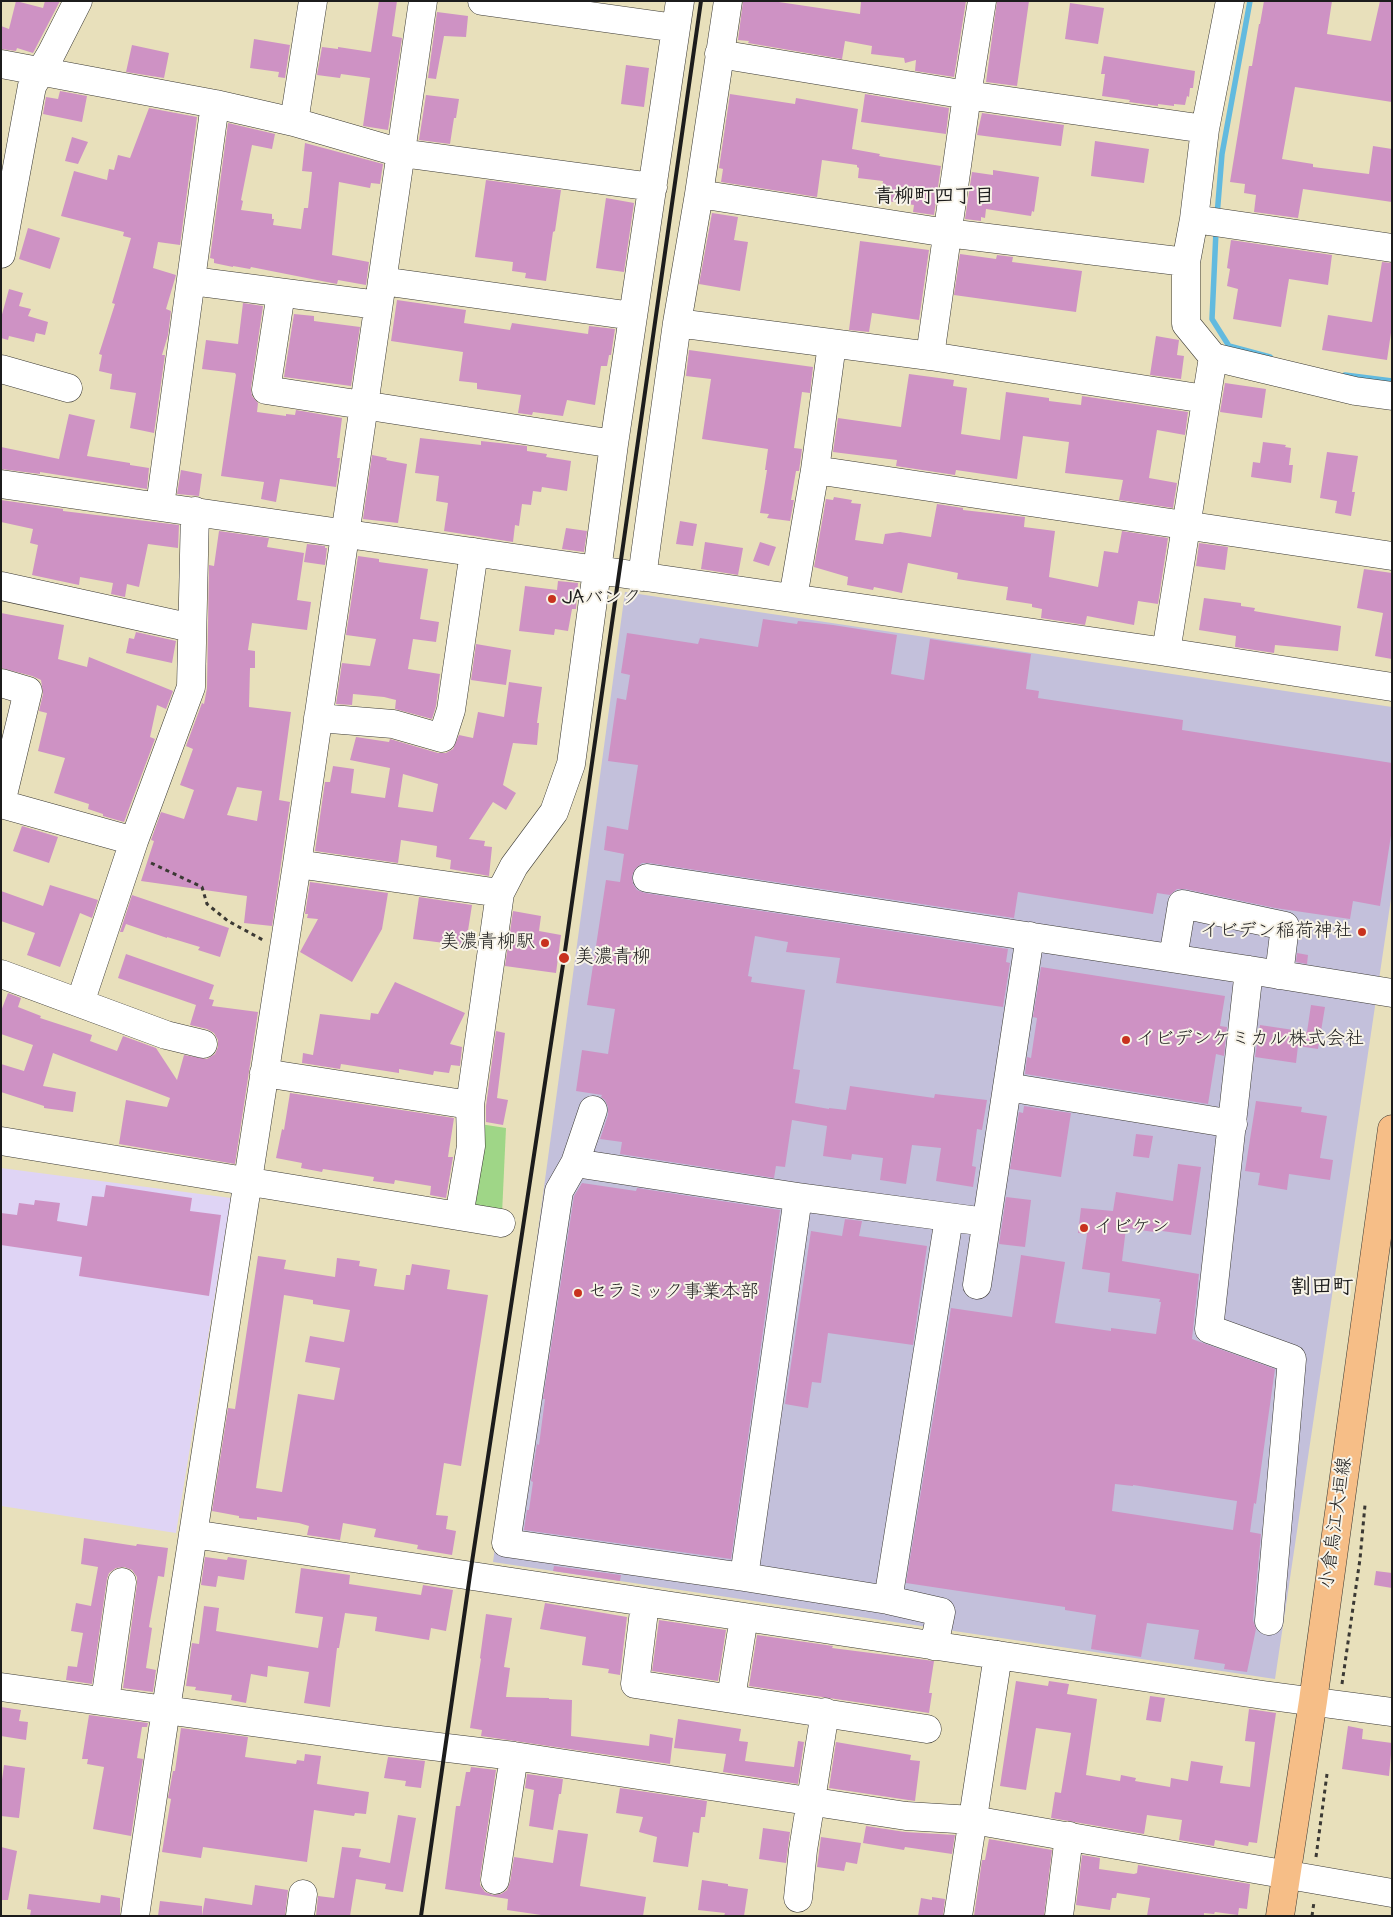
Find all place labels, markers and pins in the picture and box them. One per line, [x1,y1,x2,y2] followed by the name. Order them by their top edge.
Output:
[562,588,641,610] place label: JAバンク
[546,593,558,605] marker: JAバンク
[1200,921,1352,943] place label: イビデン稲荷神社
[1356,926,1368,938] marker: イビデン稲荷神社
[440,932,535,954] place label: 美濃青柳駅
[539,937,551,949] marker: 美濃青柳駅
[575,947,651,969] place label: 美濃青柳
[557,951,571,965] marker: 美濃青柳
[1136,1029,1364,1051] place label: イビデンケミカル株式会社
[1120,1034,1132,1046] marker: イビデンケミカル株式会社
[1094,1217,1170,1239] place label: イビケン
[1078,1222,1090,1234] marker: イビケン
[588,1282,759,1304] place label: セラミック事業本部
[572,1287,584,1299] marker: セラミック事業本部

